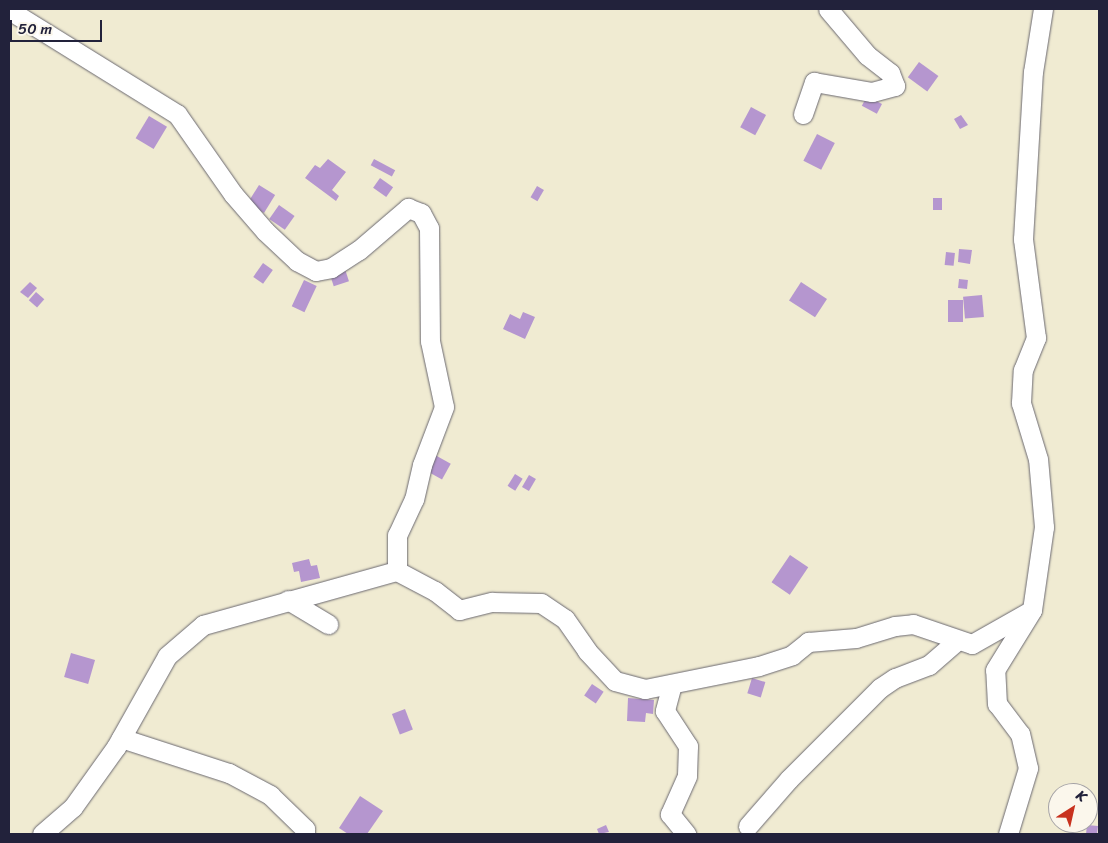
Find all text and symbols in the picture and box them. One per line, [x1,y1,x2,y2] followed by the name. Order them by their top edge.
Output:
[12,10,105,42] scale bar
[18,16,52,42] text: 50 m
[1048,783,1098,833] north arrow
[1071,783,1092,809] text: K

